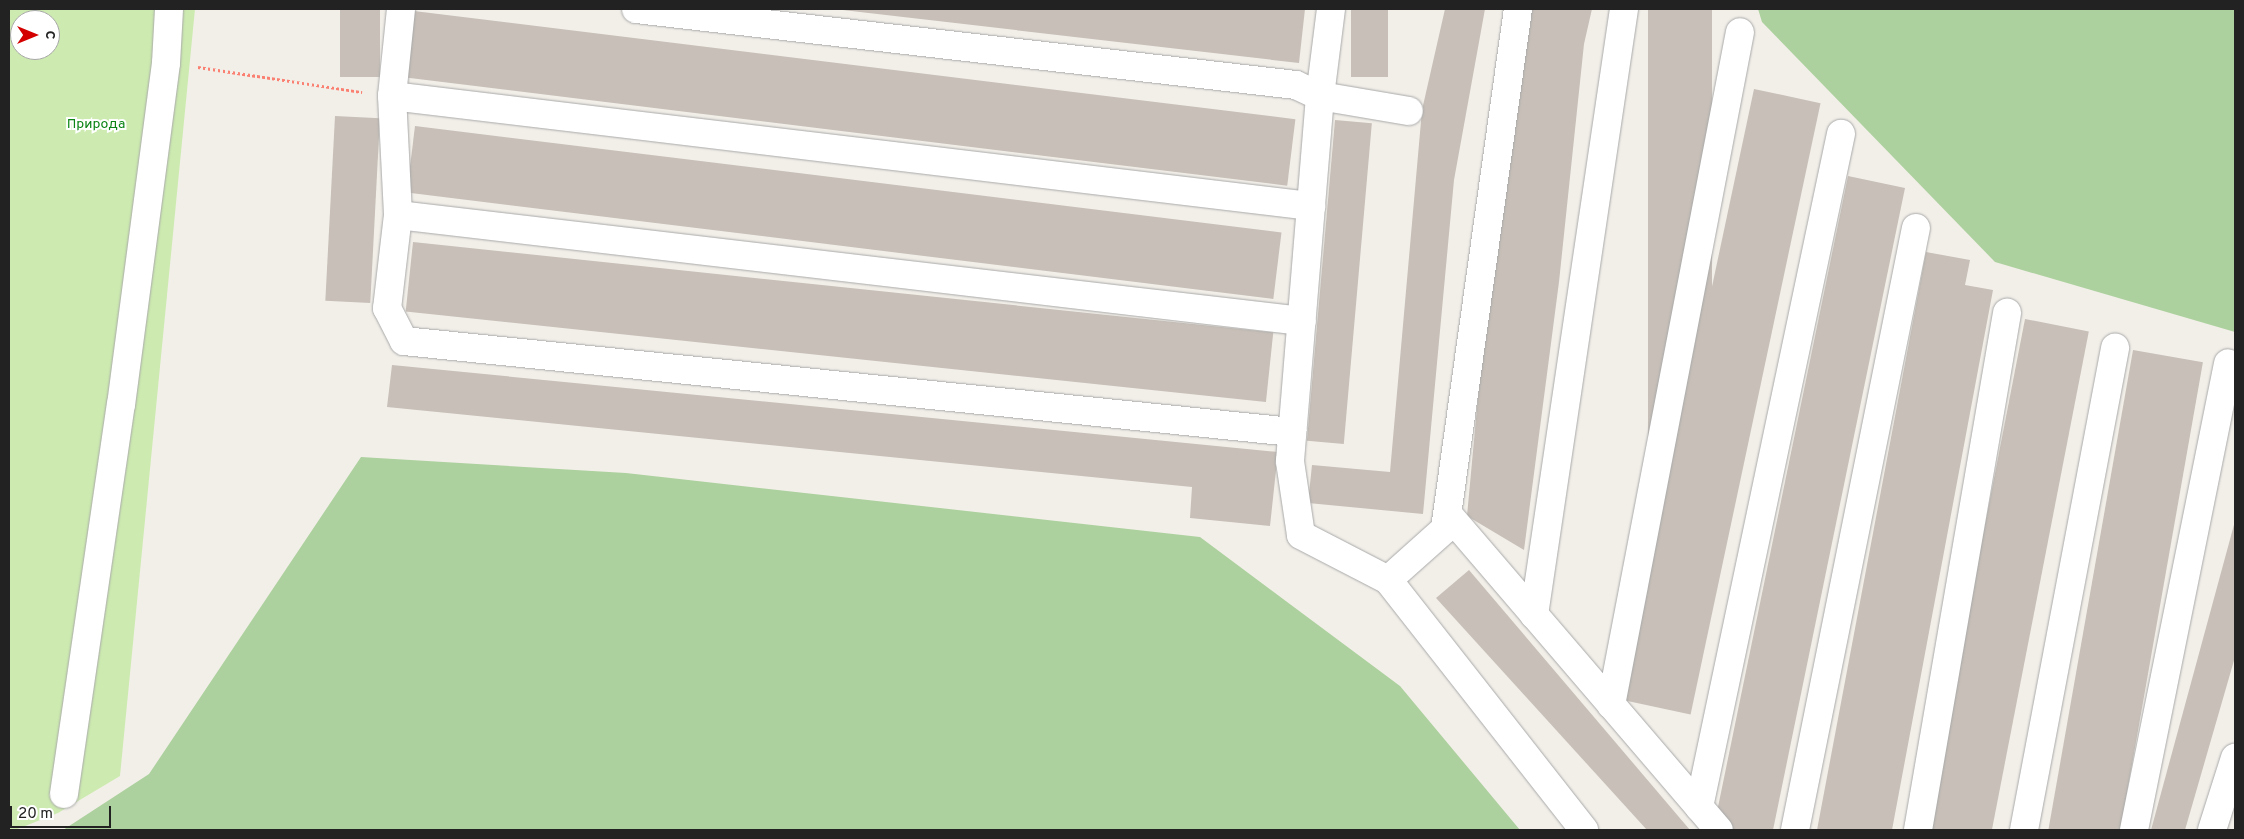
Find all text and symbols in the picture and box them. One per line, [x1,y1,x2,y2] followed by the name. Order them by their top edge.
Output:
[10,10,60,60] north arrow
[41,31,58,39] text: С
[67,117,125,133] park label: Природа
[12,796,114,828] scale bar
[18,805,53,824] text: 20 m

